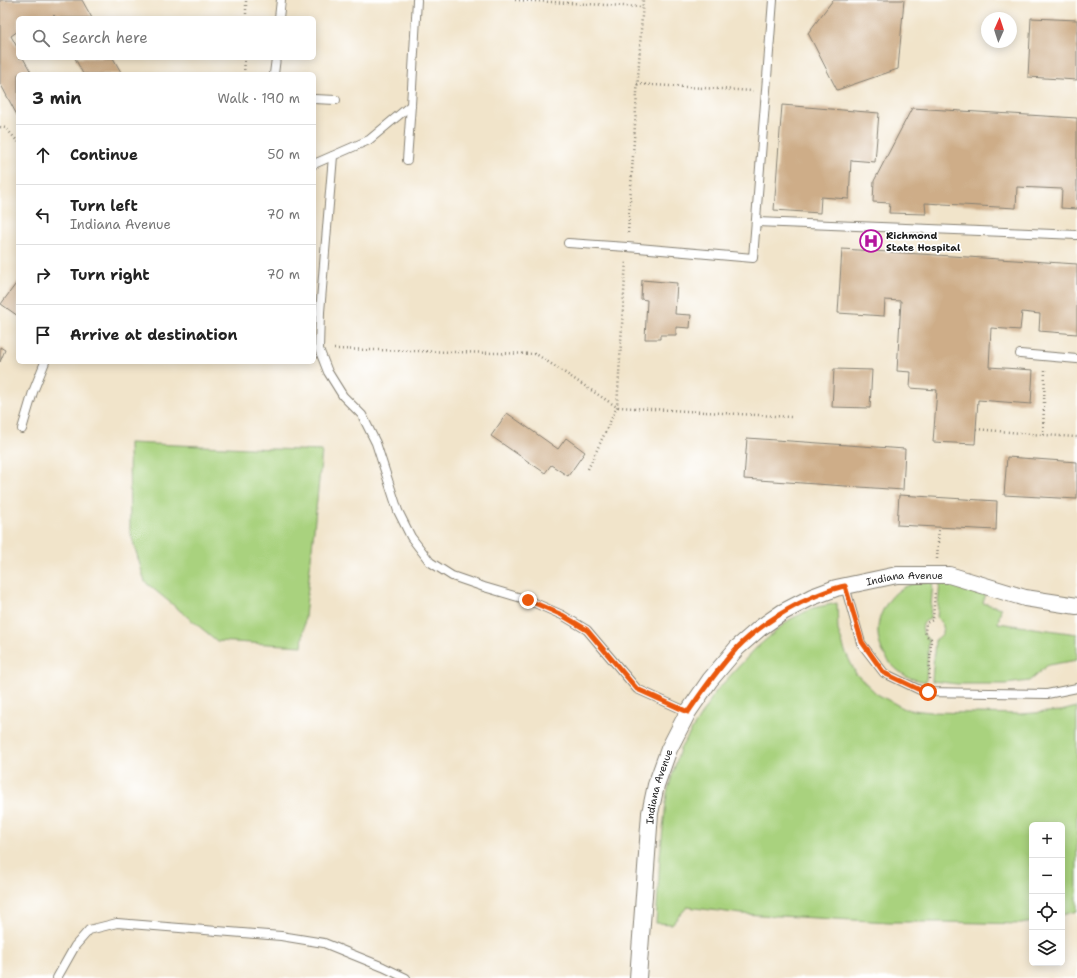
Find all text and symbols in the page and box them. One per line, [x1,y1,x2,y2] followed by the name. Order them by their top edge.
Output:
[981,12,1017,48] north arrow
[16,16,316,60] search box
[30,27,52,49] icon: search
[62,28,148,48] text: Search here
[32,87,82,109] text: 3 min
[218,90,300,107] text: Walk · 190 m
[32,144,54,166] icon: ahead
[70,145,138,165] text: Continue
[267,146,300,163] text: 50 m
[70,196,138,216] text: Turn left
[32,204,54,226] icon: left
[266,206,300,223] text: 70 m
[70,216,171,233] text: Indiana Avenue
[858,228,884,254] hospital icon: Richmond State Hospital
[886,229,961,254] place label: Richmond State Hospital
[32,264,54,286] icon: right
[70,265,150,285] text: Turn right
[266,266,300,283] text: 70 m
[32,324,54,346] icon: arrive
[70,325,238,345] text: Arrive at destination
[865,568,943,588] street label: Indiana Avenue
[519,591,537,609] route end
[919,683,937,701] route start
[643,747,675,825] street label: Indiana Avenue
[1029,822,1065,966] map controls
[1029,822,1065,858] button: +
[1029,858,1065,894] button: −
[1029,894,1065,930] button: locate
[1029,930,1065,966] button: layers

